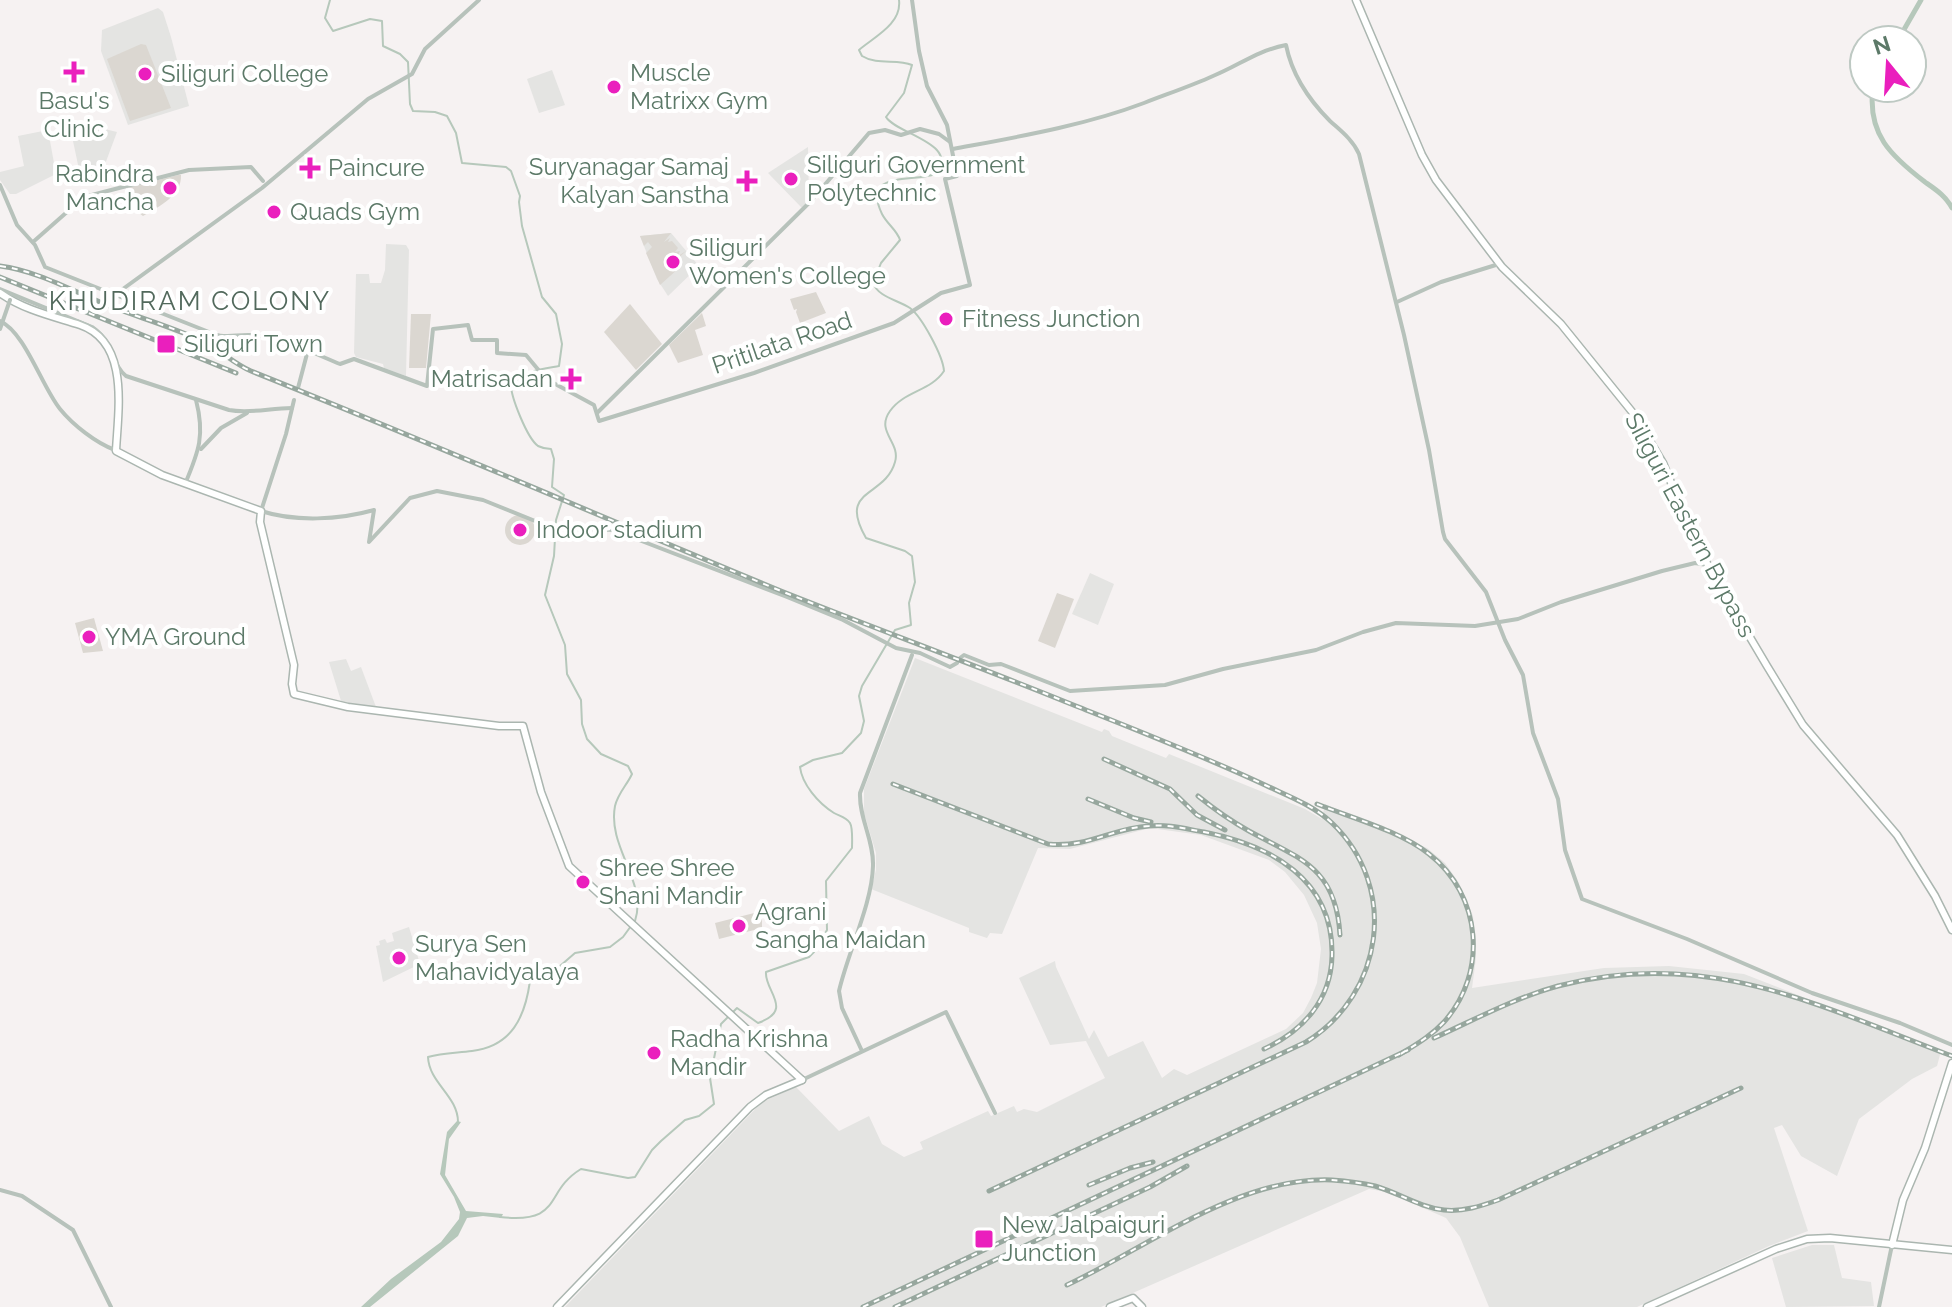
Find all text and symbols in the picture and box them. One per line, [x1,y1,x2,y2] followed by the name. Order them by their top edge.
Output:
[1848,24,1928,104] north arrow
[1870,30,1894,60] text: N
[630,58,768,115] place label: Muscle Matrixx Gym
[161,59,328,88] place label: Siliguri College
[63,61,85,83] marker: Basu's Clinic
[136,65,154,83] marker: Siliguri College
[605,78,623,96] marker: Muscle Matrixx Gym
[38,86,110,143] place label: Basu's Clinic
[807,150,1025,207] place label: Siliguri Government Polytechnic
[529,152,729,209] place label: Suryanagar Samaj Kalyan Sanstha
[328,153,425,182] place label: Paincure
[299,157,321,179] marker: Paincure
[55,159,154,216] place label: Rabindra Mancha
[736,170,758,192] marker: Suryanagar Samaj Kalyan Sanstha
[782,170,800,188] marker: Siliguri Government Polytechnic
[161,179,179,197] marker: Rabindra Mancha
[290,197,420,226] place label: Quads Gym
[265,203,283,221] marker: Quads Gym
[689,233,886,290] place label: Siliguri Women's College
[664,253,682,271] marker: Siliguri Women's College
[49,286,331,316] district label: KHUDIRAM COLONY
[962,304,1141,333] place label: Fitness Junction
[708,305,856,380] street label: Pritilata Road
[937,310,955,328] marker: Fitness Junction
[184,329,323,358] place label: Siliguri Town
[155,333,177,355] marker: Siliguri Town
[431,364,553,393] place label: Matrisadan
[560,368,582,390] marker: Matrisadan
[1619,408,1762,642] street label: Siliguri Eastern Bypass
[536,515,703,544] place label: Indoor stadium
[511,521,529,539] marker: Indoor stadium
[105,622,246,651] place label: YMA Ground
[80,628,98,646] marker: YMA Ground
[599,853,743,910] place label: Shree Shree Shani Mandir
[574,873,592,891] marker: Shree Shree Shani Mandir
[755,897,926,954] place label: Agrani Sangha Maidan
[730,917,748,935] marker: Agrani Sangha Maidan
[415,929,579,986] place label: Surya Sen Mahavidyalaya
[390,949,408,967] marker: Surya Sen Mahavidyalaya
[670,1024,828,1081] place label: Radha Krishna Mandir
[645,1044,663,1062] marker: Radha Krishna Mandir
[1002,1210,1165,1267] place label: New Jalpaiguri Junction
[973,1228,995,1250] marker: New Jalpaiguri Junction

